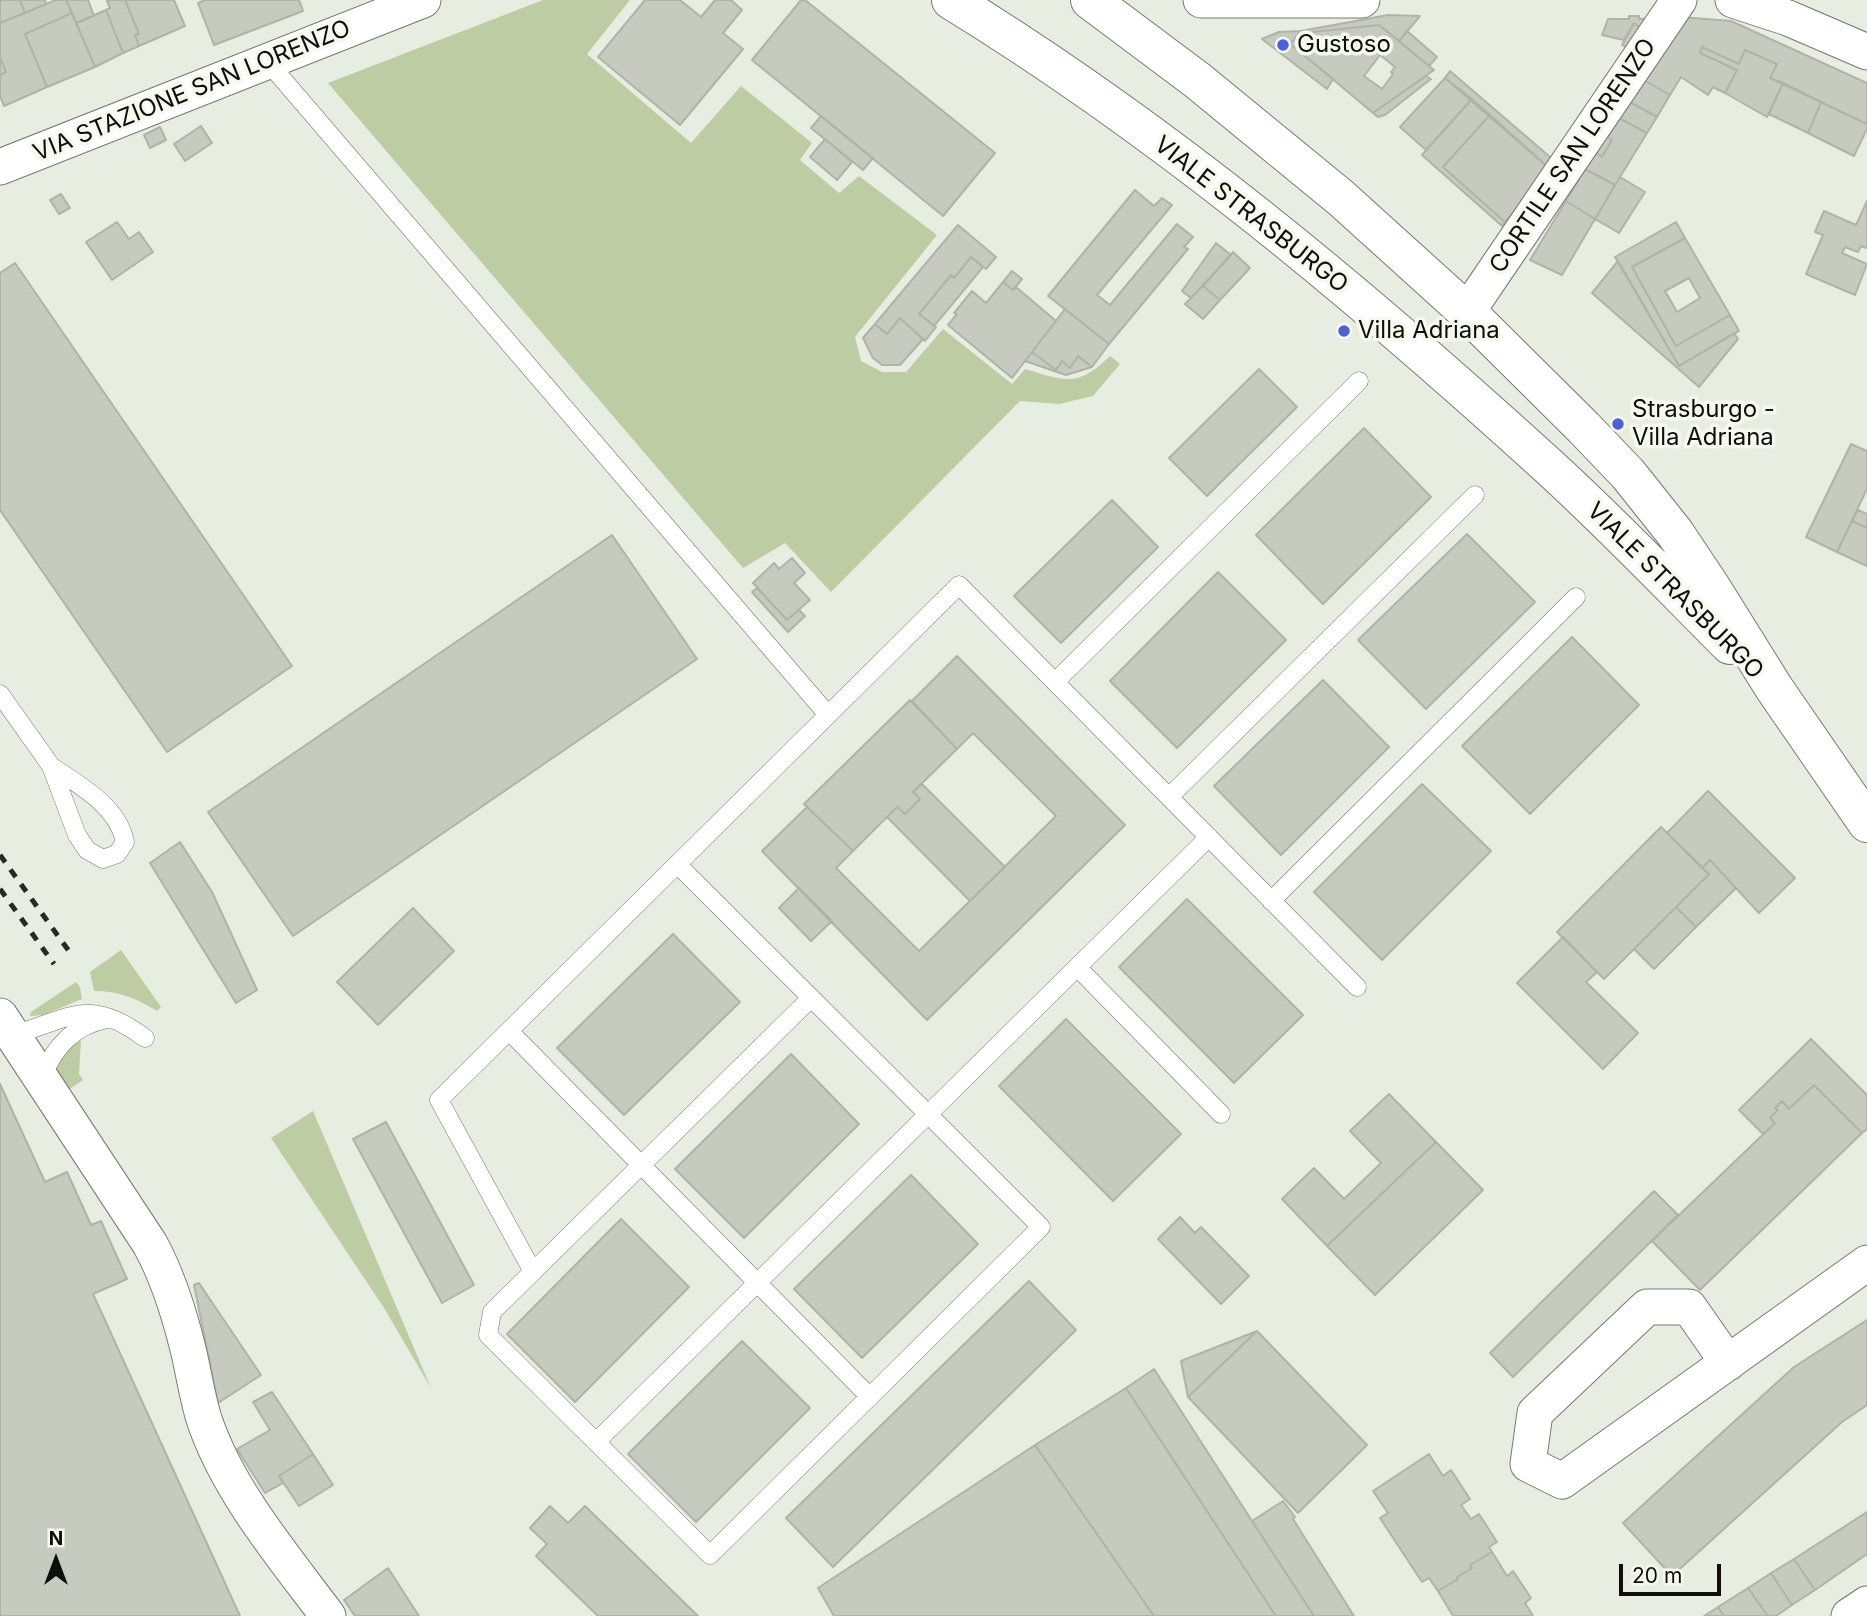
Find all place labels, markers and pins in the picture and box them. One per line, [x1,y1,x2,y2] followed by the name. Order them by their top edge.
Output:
[1297,31,1391,59] place label: Gustoso
[1275,37,1291,53] marker: Gustoso
[1358,317,1500,345] place label: Villa Adriana
[1336,323,1352,339] marker: Villa Adriana
[1632,396,1775,452] place label: Strasburgo - Villa Adriana
[1610,416,1626,432] marker: Strasburgo - Villa Adriana

